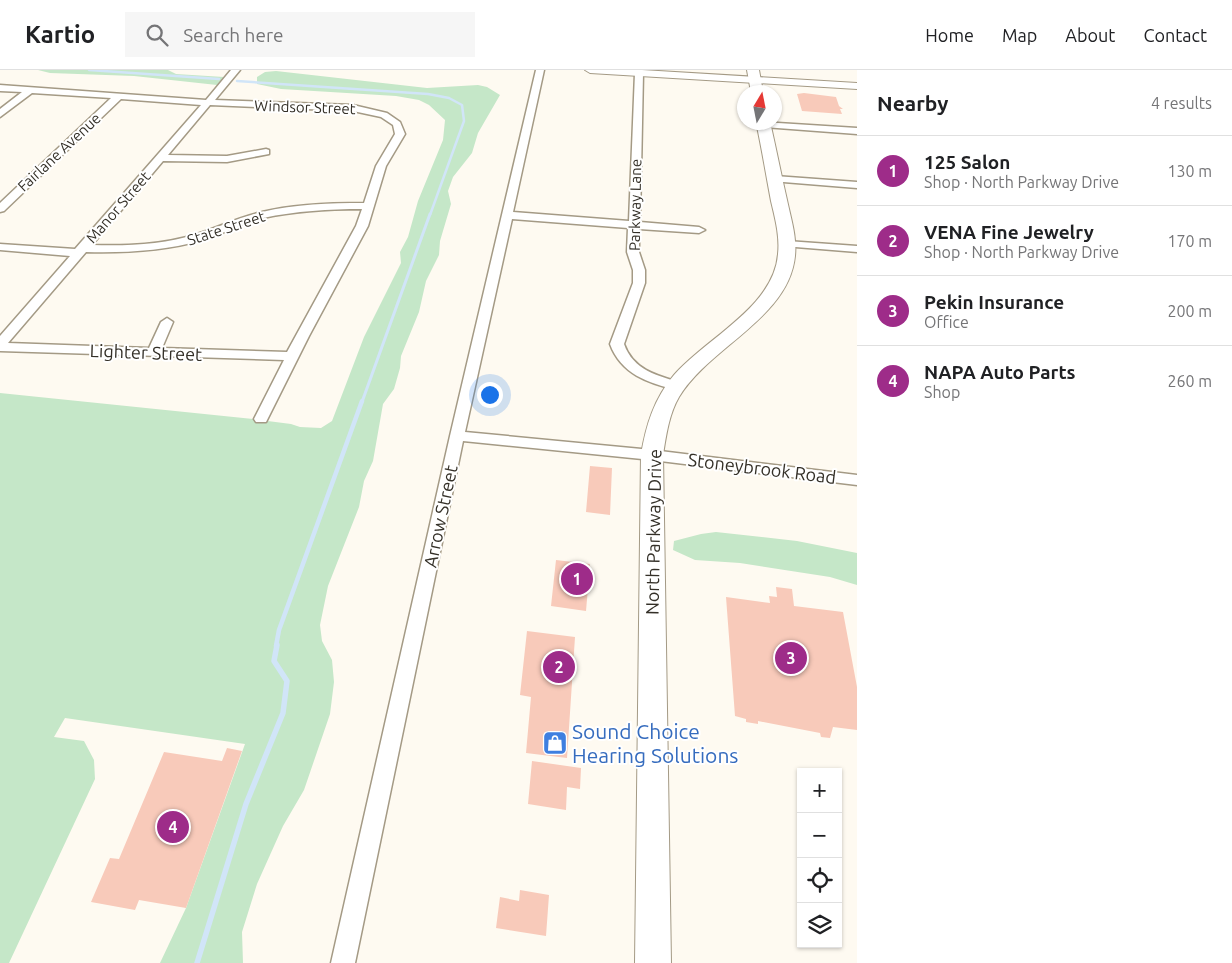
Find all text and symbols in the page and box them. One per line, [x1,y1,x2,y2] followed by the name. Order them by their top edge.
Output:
[125,12,475,57] search box
[25,21,95,48] text: Kartio
[143,21,171,49] icon: search
[183,24,284,46] text: Search here
[925,25,974,45] text: Home
[1002,25,1037,45] text: Map
[1065,25,1115,45] text: About
[1143,25,1207,45] text: Contact
[737,85,782,130] north arrow
[877,91,948,115] text: Nearby
[1151,94,1212,112] text: 4 results
[254,97,356,117] street label: Windsor Street
[14,109,104,195] street label: Fairlane Avenue
[924,151,1010,173] text: 125 Salon
[626,159,644,251] street label: Parkway Lane
[888,162,898,180] text: 1
[1167,162,1212,180] text: 130 m
[82,168,154,246] street label: Manor Street
[924,173,1119,191] text: Shop · North Parkway Drive
[185,207,267,249] street label: State Street
[924,221,1094,243] text: VENA Fine Jewelry
[888,232,898,250] text: 2
[1167,232,1212,250] text: 170 m
[924,243,1119,261] text: Shop · North Parkway Drive
[924,291,1064,313] text: Pekin Insurance
[888,302,898,320] text: 3
[1167,302,1212,320] text: 200 m
[924,313,969,331] text: Office
[90,340,202,364] street label: Lighter Street
[924,361,1076,383] text: NAPA Auto Parts
[888,372,898,390] text: 4
[1167,372,1212,390] text: 260 m
[477,382,503,408] your location
[924,383,960,401] text: Shop
[642,449,664,615] street label: North Parkway Drive
[687,449,837,487] street label: Stoneybrook Road
[419,463,461,569] street label: Arrow Street
[561,560,593,598] pin: 1
[775,639,807,677] pin: 3
[543,648,575,686] pin: 2
[572,719,739,767] place label: Sound Choice Hearing Solutions
[542,730,568,756] shop icon: Sound Choice Hearing Solutions
[797,768,842,948] map controls
[797,768,842,813] button: +
[157,808,189,846] pin: 4
[797,813,842,858] button: −
[797,858,842,903] button: locate
[797,903,842,948] button: layers

